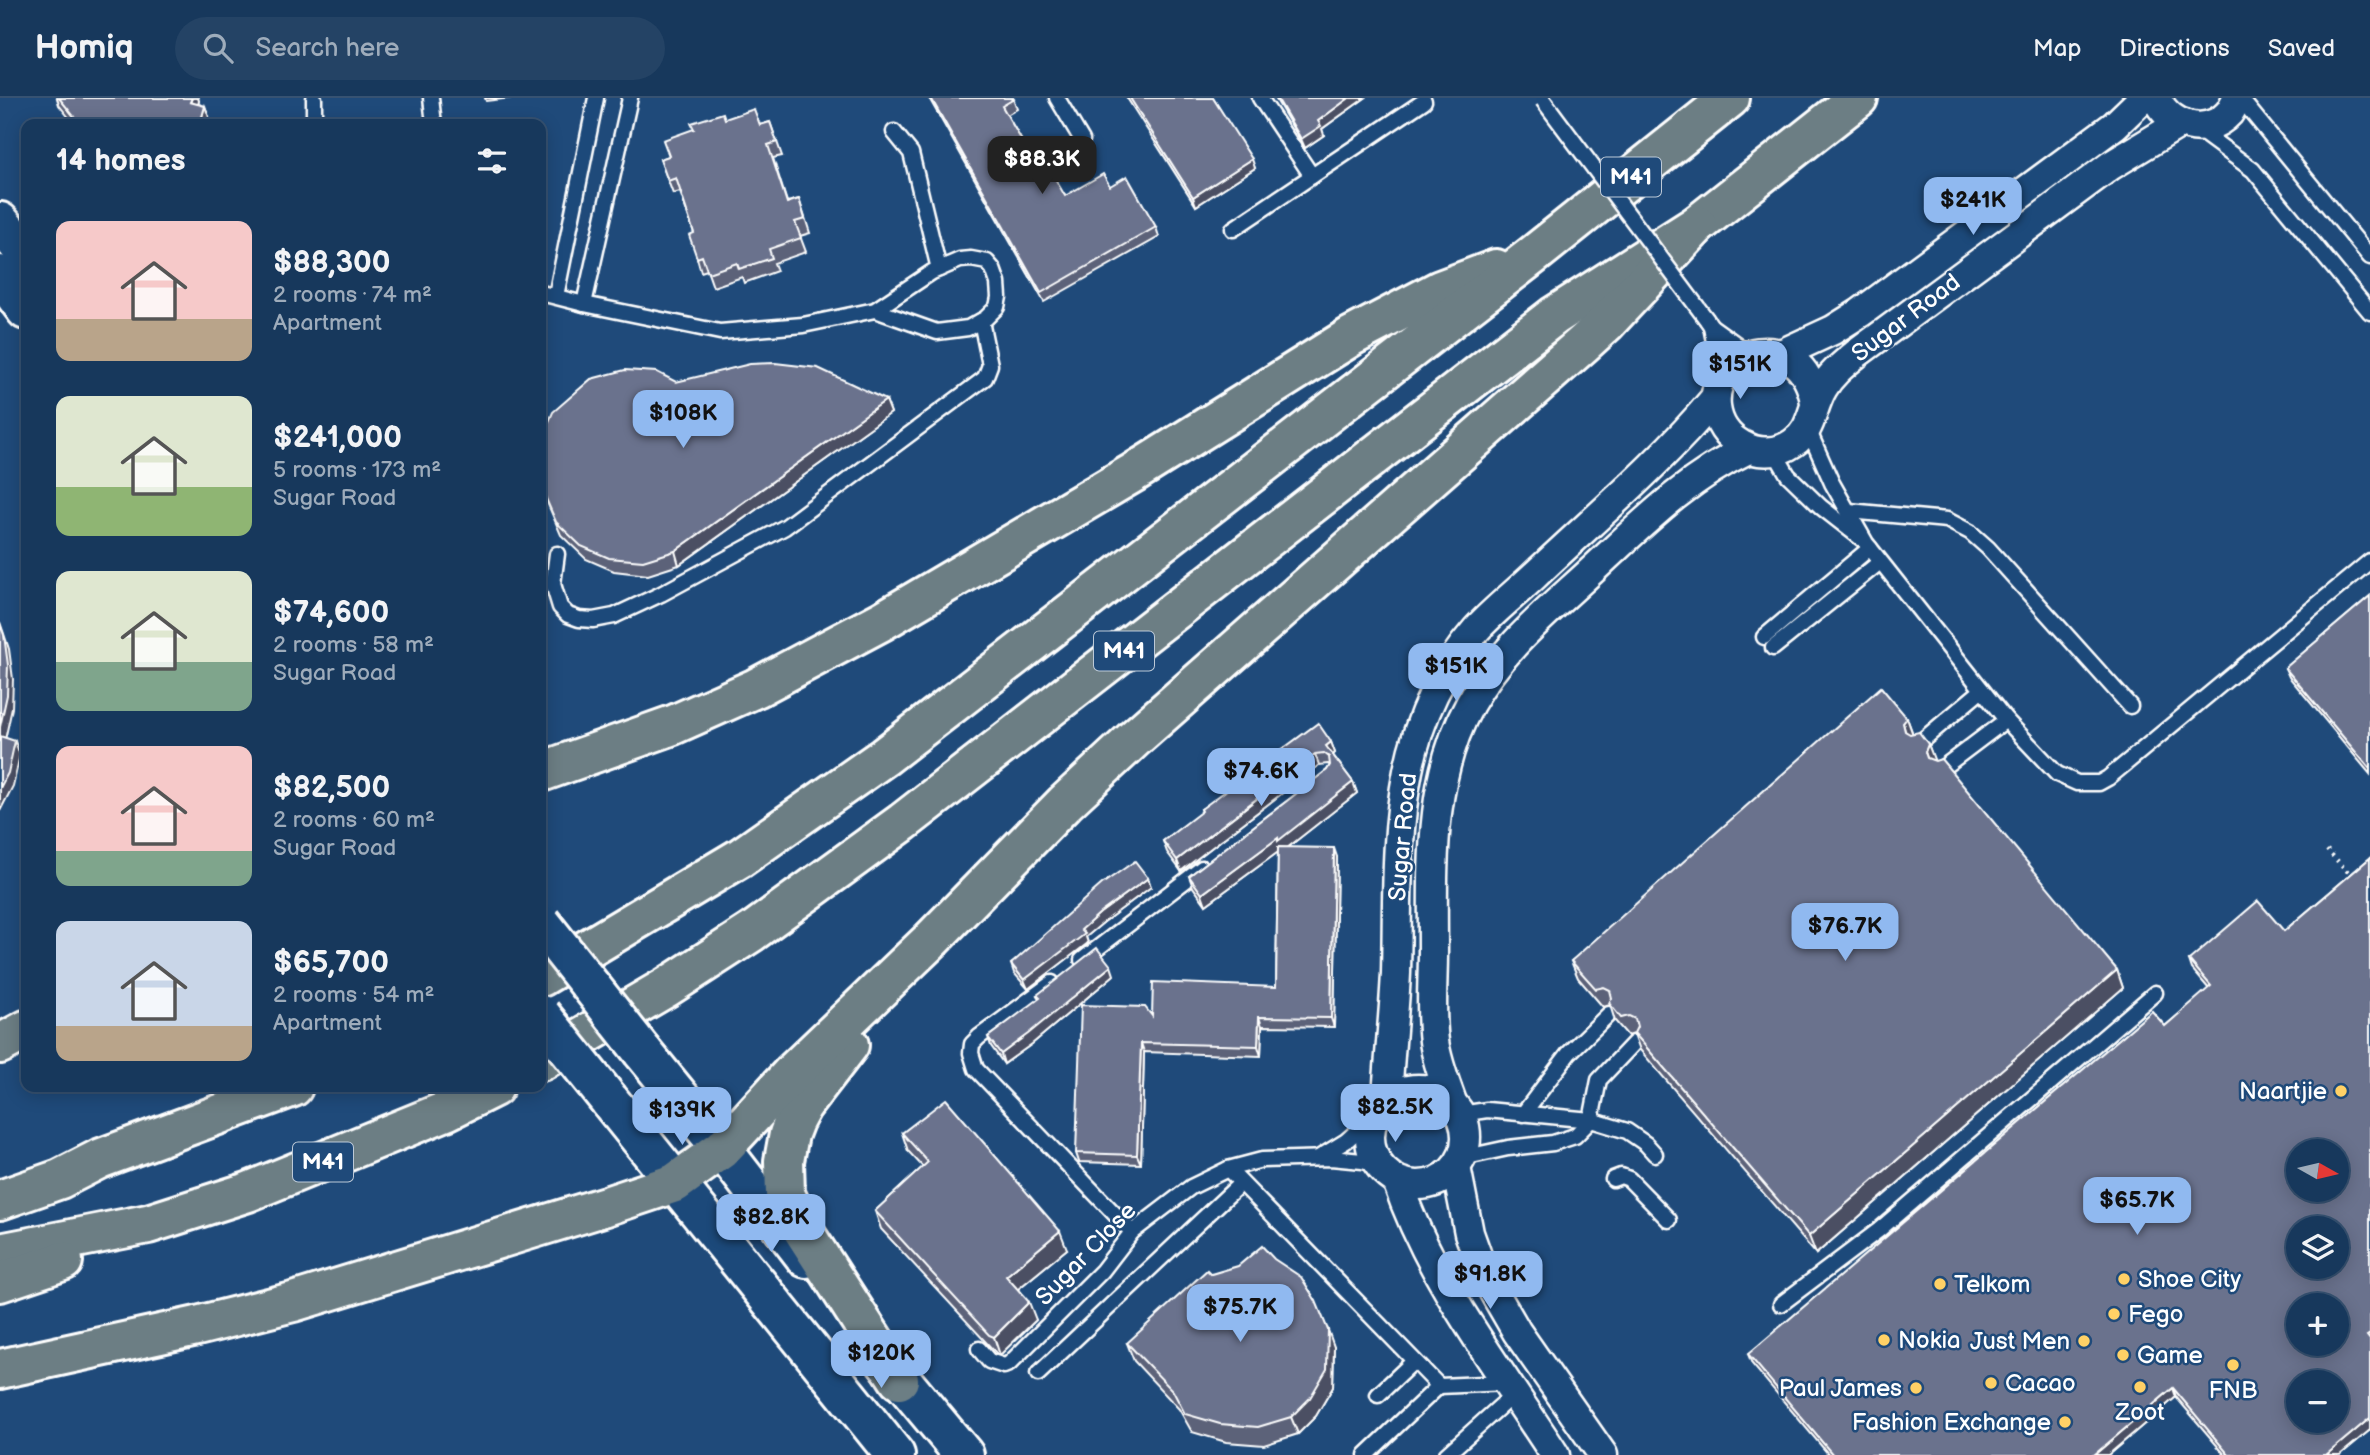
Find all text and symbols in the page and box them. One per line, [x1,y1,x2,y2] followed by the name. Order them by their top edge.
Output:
[175,17,665,80] search box
[35,28,133,68] text: Homiq
[199,29,237,67] icon: search
[255,33,400,64] text: Search here
[2033,34,2081,63] text: Map
[2119,34,2230,63] text: Directions
[2268,34,2335,63] text: Saved
[985,136,1099,196] pin: $88.3K
[473,142,511,180] icon: filters
[56,143,185,179] text: 14 homes
[1004,145,1080,173] text: $88.3K
[1601,158,1661,197] road number: M41
[1924,178,2022,237] pin: $241K
[1940,186,2006,214] text: $241K
[273,245,390,281] text: $88,300
[112,249,196,333] icon: home
[1846,268,1966,368] street label: Sugar Road
[273,281,432,309] text: 2 rooms · 74 m²
[273,309,382,337] text: Apartment
[1691,342,1789,401] pin: $151K
[1708,350,1772,378] text: $151K
[634,390,732,450] pin: $108K
[649,399,717,427] text: $108K
[273,420,402,456] text: $241,000
[112,424,196,508] icon: home
[273,456,441,484] text: 5 rooms · 173 m²
[273,484,396,512] text: Sugar Road
[273,595,389,631] text: $74,600
[112,599,196,683] icon: home
[273,631,434,659] text: 2 rooms · 58 m²
[1094,632,1154,670] road number: M41
[1407,644,1505,703] pin: $151K
[1424,652,1488,680] text: $151K
[273,659,396,687] text: Sugar Road
[1204,748,1318,808] pin: $74.6K
[1223,757,1299,785] text: $74.6K
[273,770,390,806] text: $82,500
[1383,772,1423,902] street label: Sugar Road
[112,774,196,858] icon: home
[273,806,435,834] text: 2 rooms · 60 m²
[273,834,396,862] text: Sugar Road
[1788,904,1902,963] pin: $76.7K
[1807,912,1883,940] text: $76.7K
[273,945,389,981] text: $65,700
[112,949,196,1033] icon: home
[273,981,435,1009] text: 2 rooms · 54 m²
[273,1009,382,1037] text: Apartment
[2239,1077,2327,1106] place label: Naartjie
[2333,1083,2349,1099] marker: Naartjie
[1338,1084,1452,1144] pin: $82.5K
[633,1088,731,1147] pin: $139K
[1357,1093,1433,1121] text: $82.5K
[648,1096,716,1124] text: $139K
[2286,1139,2348,1202] north arrow
[2286,1139,2349,1433] map controls
[293,1142,353,1182] road number: M41
[2080,1178,2194,1237] pin: $65.7K
[2099,1186,2175,1214] text: $65.7K
[714,1194,828,1254] pin: $82.8K
[1030,1196,1142,1312] street label: Sugar Close
[732,1203,810,1231] text: $82.8K
[2286,1216,2349,1279] button: layers
[1433,1252,1547,1311] pin: $91.8K
[1454,1260,1526,1288] text: $91.8K
[2138,1265,2241,1294] place label: Shoe City
[1954,1270,2030,1299] place label: Telkom
[2116,1271,2132,1287] marker: Shoe City
[1932,1276,1948,1292] marker: Telkom
[1183,1284,1297,1344] pin: $75.7K
[1203,1293,1277,1321] text: $75.7K
[2286,1293,2349,1356] button: +
[2128,1300,2183,1329] place label: Fego
[2106,1306,2122,1322] marker: Fego
[1898,1326,1961,1355] place label: Nokia
[1970,1327,2070,1356] place label: Just Men
[832,1330,930,1390] pin: $120K
[1876,1332,1892,1348] marker: Nokia
[2076,1333,2092,1349] marker: Just Men
[847,1339,915,1367] text: $120K
[2137,1341,2203,1370] place label: Game
[2115,1347,2131,1363] marker: Game
[2225,1357,2241,1373] marker: FNB
[2005,1369,2076,1398] place label: Cacao
[2286,1370,2349,1433] button: −
[1779,1374,1902,1403] place label: Paul James
[1983,1375,1999,1391] marker: Cacao
[2209,1376,2257,1405] place label: FNB
[2132,1379,2148,1395] marker: Zoot
[1908,1380,1924,1396] marker: Paul James
[2114,1398,2165,1427] place label: Zoot
[1852,1408,2051,1437] place label: Fashion Exchange
[2057,1414,2073,1430] marker: Fashion Exchange

